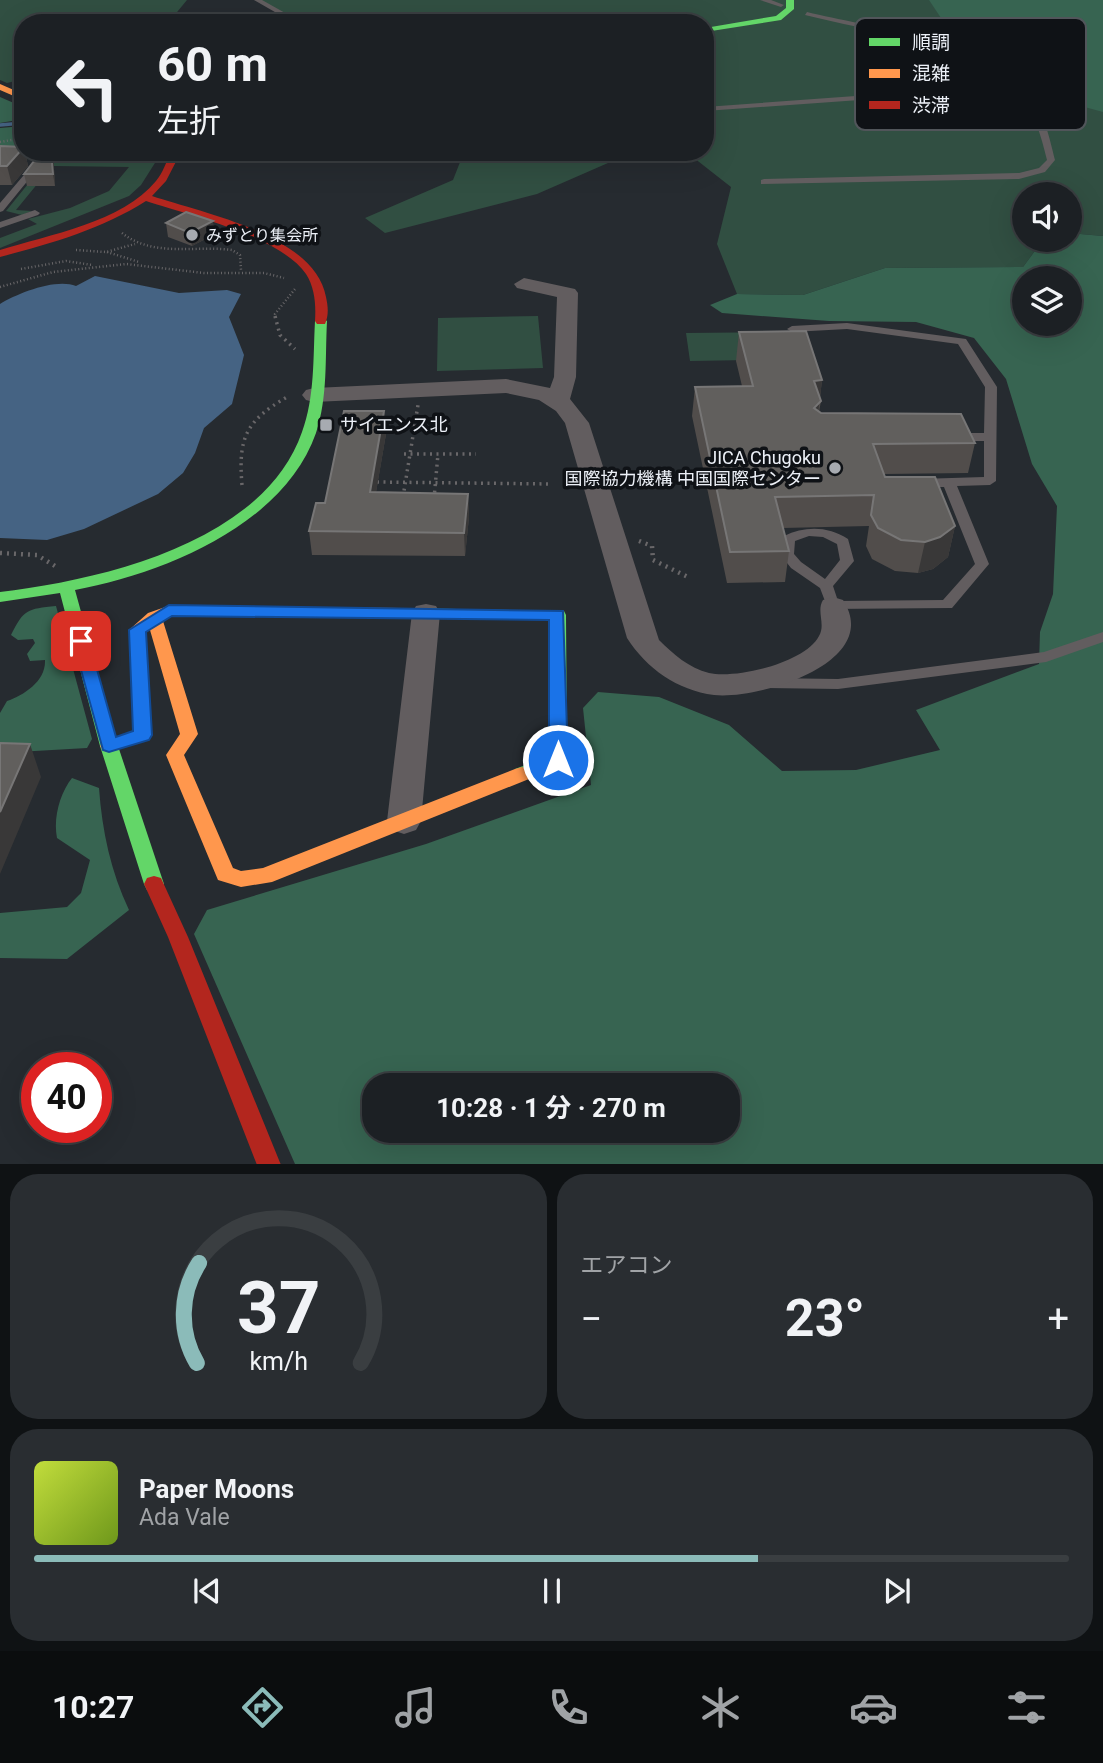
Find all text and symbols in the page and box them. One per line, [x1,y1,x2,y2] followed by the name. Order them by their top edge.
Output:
[855,18,1086,130] legend
[912,31,950,54] text: 順調
[157,36,268,93] text: 60 m
[42,42,133,133] icon: left
[912,62,950,85] text: 混雑
[912,94,950,117] text: 渋滞
[157,102,221,140] text: 左折
[1012,182,1082,336] map controls
[1012,182,1082,252] button: sound
[206,226,318,245] place label: みずとり集会所
[184,227,200,243] marker: みずとり集会所
[1012,266,1082,336] button: layers
[340,414,447,435] place label: サイエンス北
[318,417,334,433] marker: サイエンス北
[565,447,821,489] place label: JICA Chugoku 国際協力機構 中国国際センター
[827,460,843,476] marker: JICA Chugoku 国際協力機構 中国国際センター
[51,611,111,671] pin
[62,622,100,660] icon: arrive
[521,723,595,797] position arrow
[21,1052,112,1143] speed limit sign: 40
[436,1093,666,1123] text: 10:28 · 1 分 · 270 m
[581,1252,673,1279] text: エアコン
[236,1265,320,1351] text: 37
[785,1288,865,1349] text: 23°
[581,1297,602,1341] text: −
[1047,1297,1069,1341] text: +
[249,1346,308,1375] text: km/h
[139,1474,294,1504] text: Paper Moons
[139,1504,230,1531] text: Ada Vale
[188,1572,226,1610] icon: previous
[533,1572,571,1610] icon: pause
[878,1572,916,1610] icon: next
[238,1683,287,1732] icon: directions
[391,1683,440,1732] icon: music
[544,1683,593,1732] icon: phone
[696,1683,745,1732] icon: climate
[849,1683,898,1732] icon: car
[1002,1683,1051,1732] icon: filters
[52,1688,134,1726] text: 10:27

